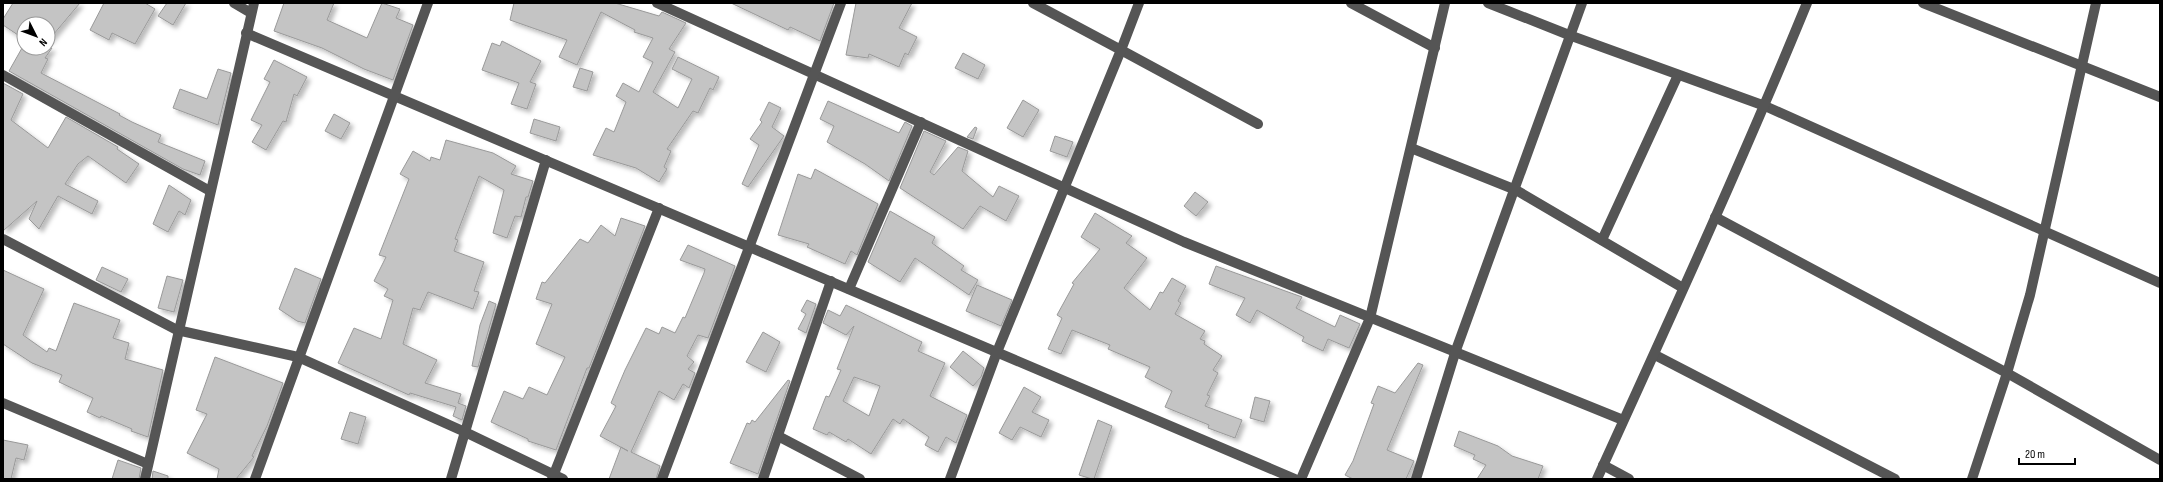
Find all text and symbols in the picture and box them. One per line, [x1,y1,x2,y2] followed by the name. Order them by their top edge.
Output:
[16,16,56,56] north arrow
[36,36,50,49] text: N
[2019,440,2075,466] scale bar
[2025,447,2045,462] text: 20 m

